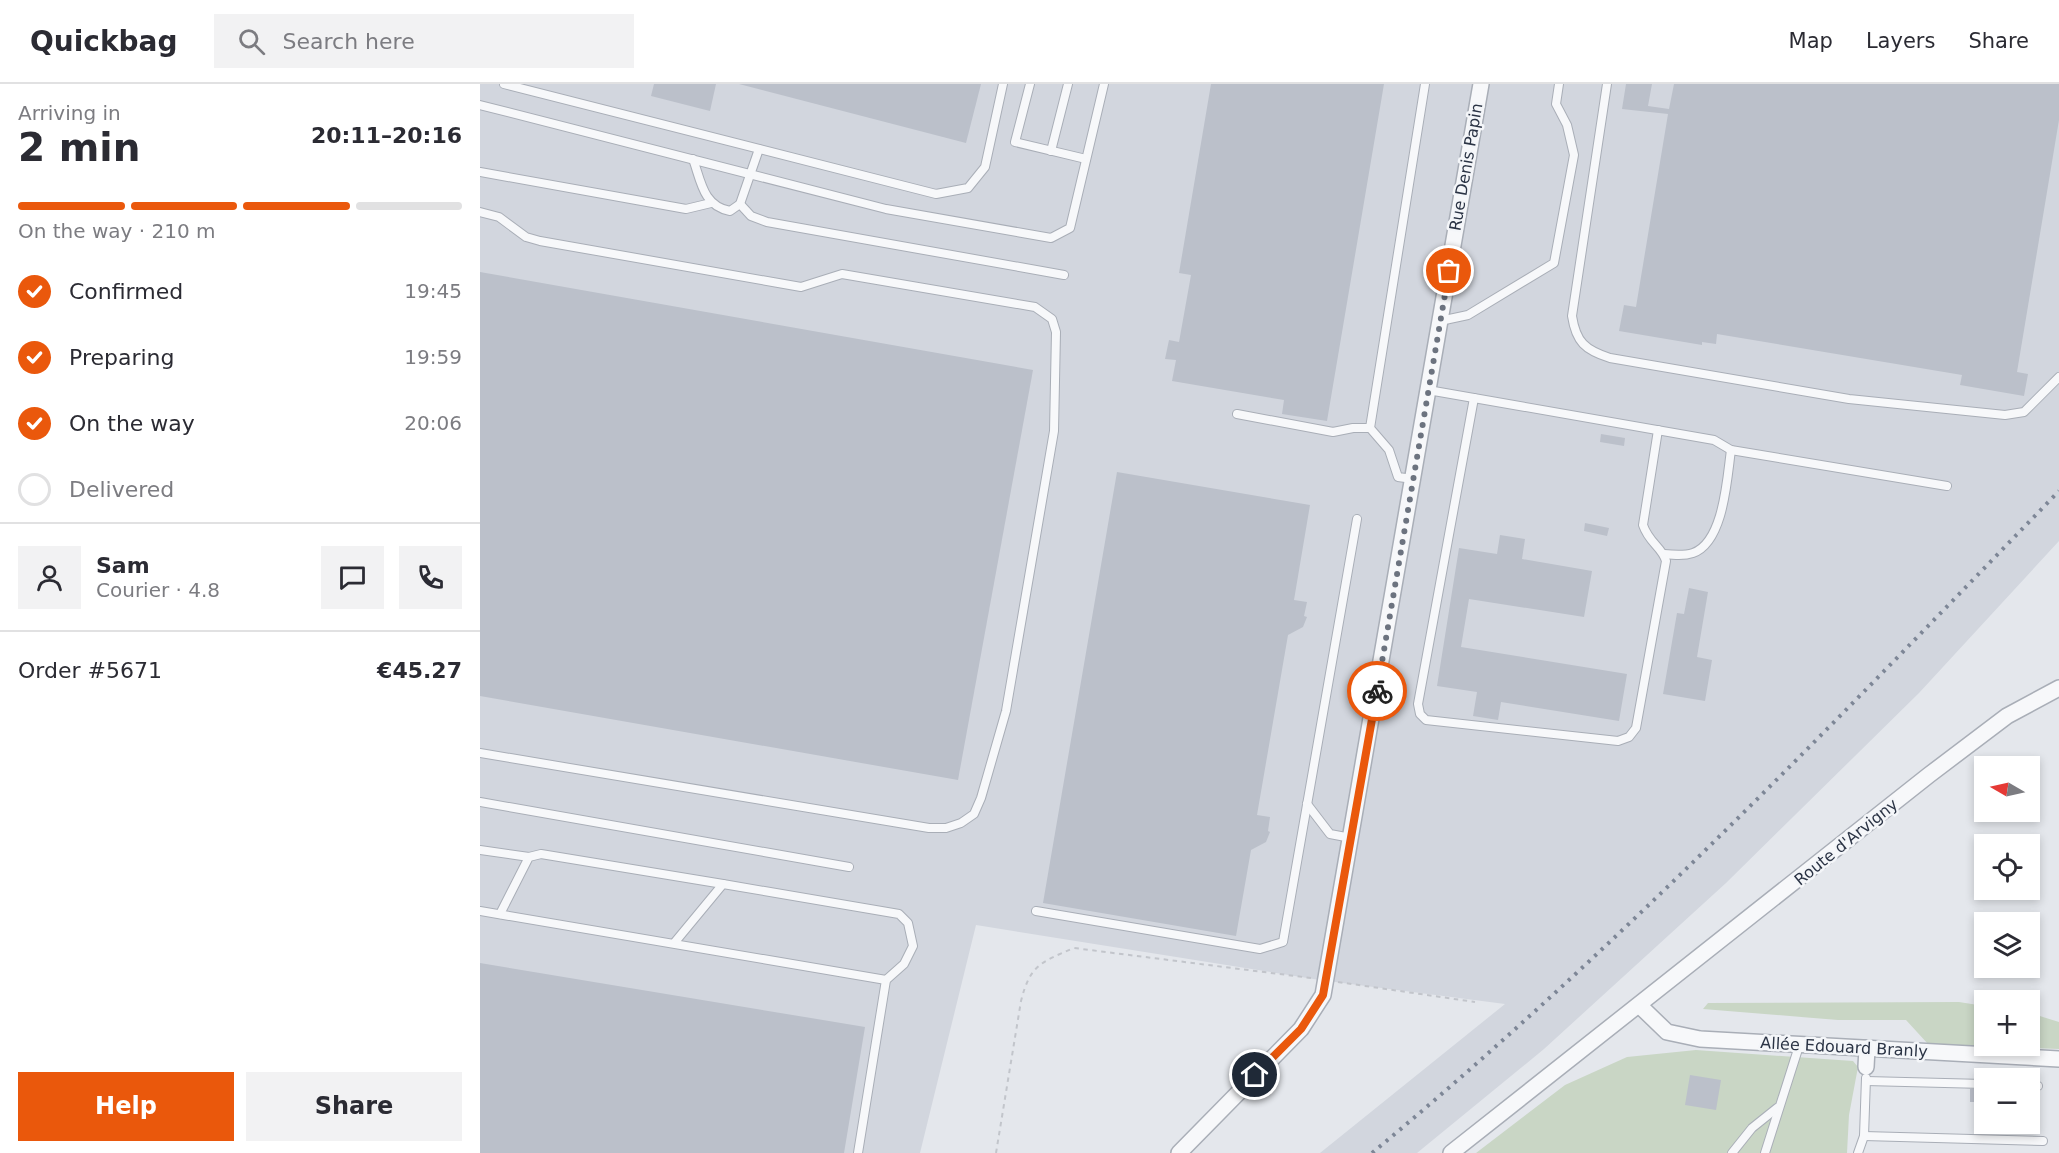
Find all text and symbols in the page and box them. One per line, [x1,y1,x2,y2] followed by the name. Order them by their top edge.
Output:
[214,14,634,68] search box
[30,25,178,58] text: Quickbag
[235,25,268,58] icon: search
[283,29,415,54] text: Search here
[1789,29,1833,53] text: Map
[1866,29,1935,53] text: Layers
[1968,29,2029,53] text: Share
[18,101,121,125] text: Arriving in
[1445,102,1487,232] street label: Rue Denis Papin
[311,123,462,148] text: 20:11–20:16
[18,125,140,170] text: 2 min
[18,219,216,243] text: On the way · 210 m
[1423,245,1474,296] pin
[1432,254,1465,287] icon: bag
[18,275,51,308] icon: check
[69,279,183,304] text: Confirmed
[404,279,462,303] text: 19:45
[18,341,51,374] icon: check
[69,345,175,370] text: Preparing
[404,345,462,369] text: 19:59
[18,407,51,440] icon: check
[69,411,195,436] text: On the way
[404,411,462,435] text: 20:06
[69,477,174,502] text: Delivered
[18,546,81,609] button: person
[321,546,384,609] button: chat
[399,546,462,609] button: phone
[96,553,150,578] text: Sam
[96,578,220,602] text: Courier · 4.8
[18,658,162,683] text: Order #5671
[377,658,462,683] text: €45.27
[1347,661,1407,721] courier
[1361,675,1394,708] icon: bike
[1974,756,2040,822] north arrow
[1974,756,2040,1134] map controls
[1791,795,1901,889] street label: Route d'Arvigny
[1974,834,2040,900] button: locate
[1974,912,2040,978] button: layers
[1974,990,2040,1056] button: +
[1760,1033,1928,1061] street label: Allée Edouard Branly
[1229,1049,1280,1100] pin
[1238,1058,1271,1091] icon: home
[1974,1068,2040,1134] button: −
[18,1072,234,1141] button: Help
[246,1072,462,1141] button: Share

